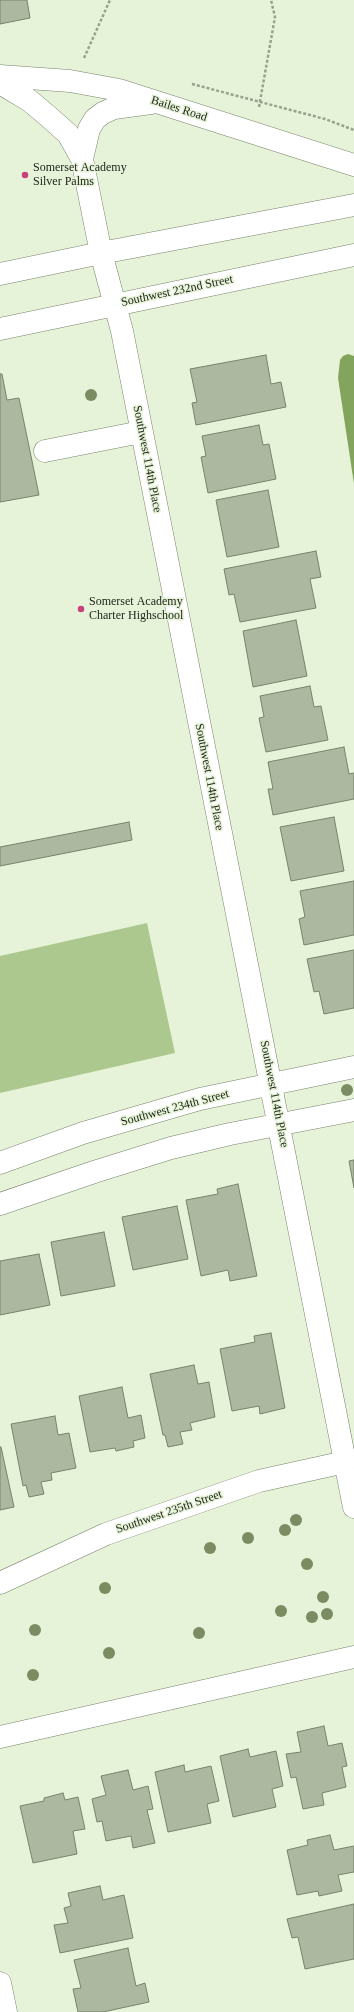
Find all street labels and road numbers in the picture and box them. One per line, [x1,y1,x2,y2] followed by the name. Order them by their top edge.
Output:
[149,93,209,125] street label: Bailes Road
[120,272,234,310] street label: Southwest 232nd Street
[130,404,164,514] street label: Southwest 114th Place
[192,722,226,832] street label: Southwest 114th Place
[257,1039,291,1149] street label: Southwest 114th Place
[119,1087,231,1129] street label: Southwest 234th Street
[114,1487,224,1537] street label: Southwest 235th Street

